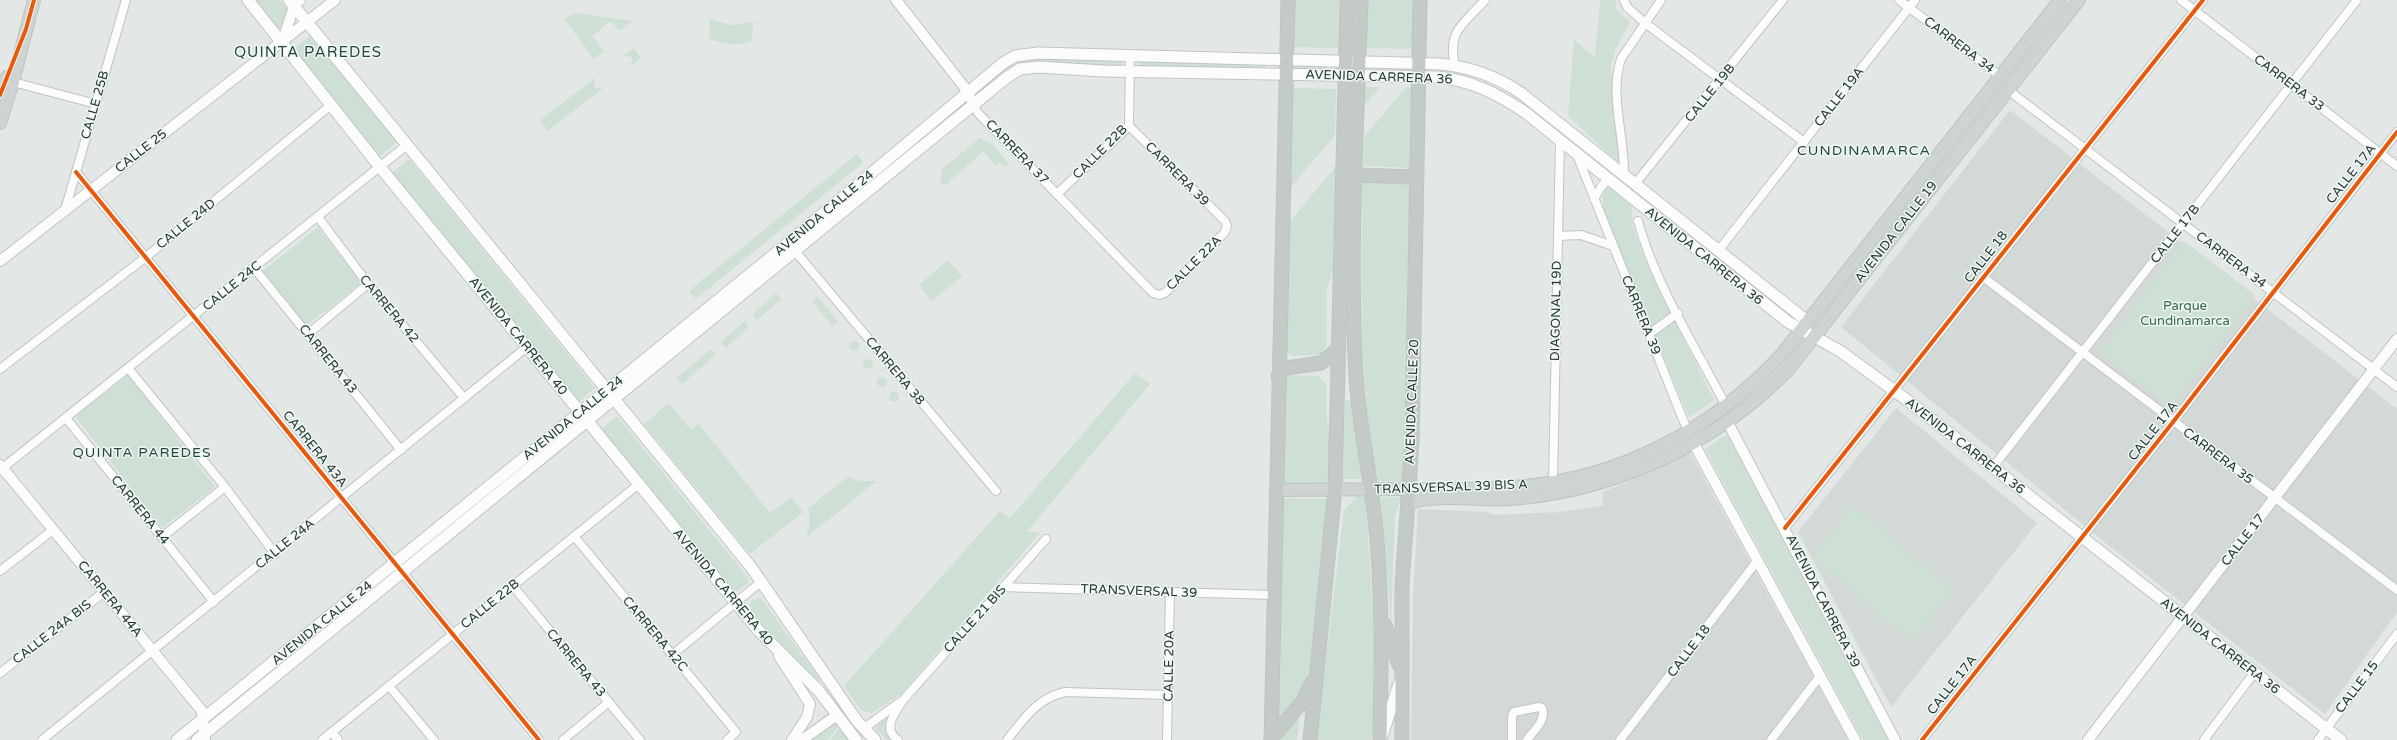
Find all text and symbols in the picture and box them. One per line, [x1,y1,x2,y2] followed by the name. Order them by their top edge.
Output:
[1921,13,1997,77] street label: CARRERA 34
[234,43,382,61] district label: QUINTA PAREDES
[2251,51,2327,115] street label: CARRERA 33
[1682,60,1738,126] street label: CALLE 19B
[1811,64,1867,130] street label: CALLE 19A
[1305,66,1453,88] street label: AVENIDA CARRERA 36
[78,69,112,141] street label: CALLE 25B
[982,116,1052,188] street label: CARRERA 37
[1069,121,1131,183] street label: CALLE 22B
[112,126,170,176] street label: CALLE 25
[1142,139,1212,209] street label: CARRERA 39
[2323,141,2379,207] street label: CALLE 17A
[1797,142,1931,159] district label: CUNDINAMARCA
[771,167,877,259] street label: AVENIDA CALLE 24
[1851,178,1941,286] street label: AVENIDA CALLE 19
[153,195,219,253] street label: CALLE 24D
[2147,201,2203,267] street label: CALLE 17B
[1642,203,1766,309] street label: AVENIDA CARRERA 36
[1961,228,2011,286] street label: CALLE 18
[2193,228,2269,292] street label: CARRERA 34
[1163,232,1225,294] street label: CALLE 22A
[199,258,265,314] street label: CALLE 24C
[1547,260,1565,361] street label: DIAGONAL 19D
[356,272,422,346] street label: CARRERA 42
[1618,273,1664,357] street label: CARRERA 39
[465,274,571,398] street label: AVENIDA CARRERA 40
[2140,298,2230,329] park label: Parque Cundinamarca
[295,321,361,397] street label: CARRERA 43
[862,334,928,408] street label: CARRERA 38
[1402,339,1422,465] street label: AVENIDA CALLE 20
[519,372,627,464] street label: AVENIDA CALLE 24
[1902,394,2028,498] street label: AVENIDA CARRERA 36
[2125,398,2181,464] street label: CALLE 17A
[279,407,351,491] street label: CARRERA 43A
[2180,424,2256,488] street label: CARRERA 35
[72,444,212,461] district label: QUINTA PAREDES
[107,472,173,548] street label: CARRERA 44
[1374,476,1528,498] street label: TRANSVERSAL 39 BIS A
[2218,511,2268,569] street label: CALLE 17
[252,515,318,573] street label: CALLE 24A
[669,525,777,649] street label: AVENIDA CARRERA 40
[1782,532,1864,670] street label: AVENIDA CARRERA 39
[74,557,146,641] street label: CARRERA 44A
[457,576,523,632] street label: CALLE 22B
[268,577,376,669] street label: AVENIDA CALLE 24
[1080,581,1198,601] street label: TRANSVERSAL 39
[940,582,1010,656] street label: CALLE 21 BIS
[619,593,691,675] street label: CARRERA 42C
[2157,594,2283,698] street label: AVENIDA CARRERA 36
[9,596,95,668] street label: CALLE 24A BIS
[1664,622,1714,680] street label: CALLE 18
[543,626,609,700] street label: CARRERA 43
[1160,630,1178,702] street label: CALLE 20A
[1924,652,1980,718] street label: CALLE 17A
[2332,658,2382,716] street label: CALLE 15

